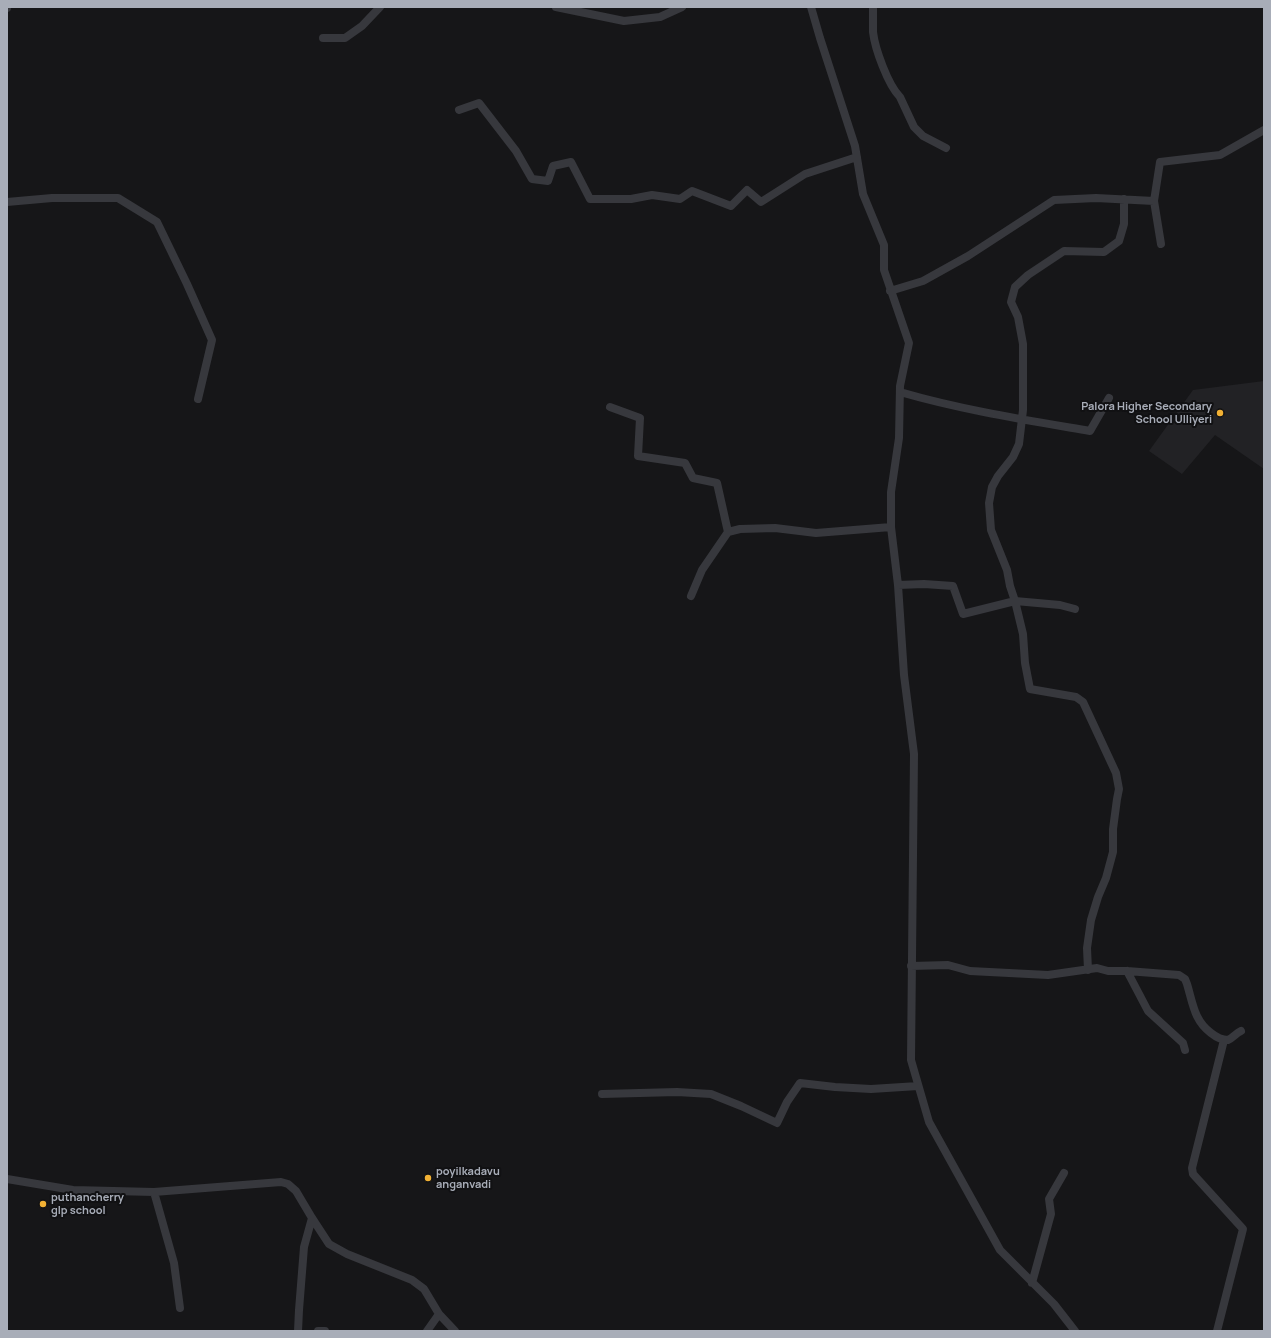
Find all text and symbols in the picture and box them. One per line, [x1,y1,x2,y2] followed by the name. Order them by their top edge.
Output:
[1081,400,1212,426] place label: Palora Higher Secondary School Ulliyeri
[1215,408,1225,418] marker: Palora Higher Secondary School Ulliyeri
[436,1165,500,1191] place label: poyilkadavu anganvadi
[423,1173,433,1183] marker: poyilkadavu anganvadi
[51,1191,124,1217] place label: puthancherry glp school
[38,1199,48,1209] marker: puthancherry glp school

